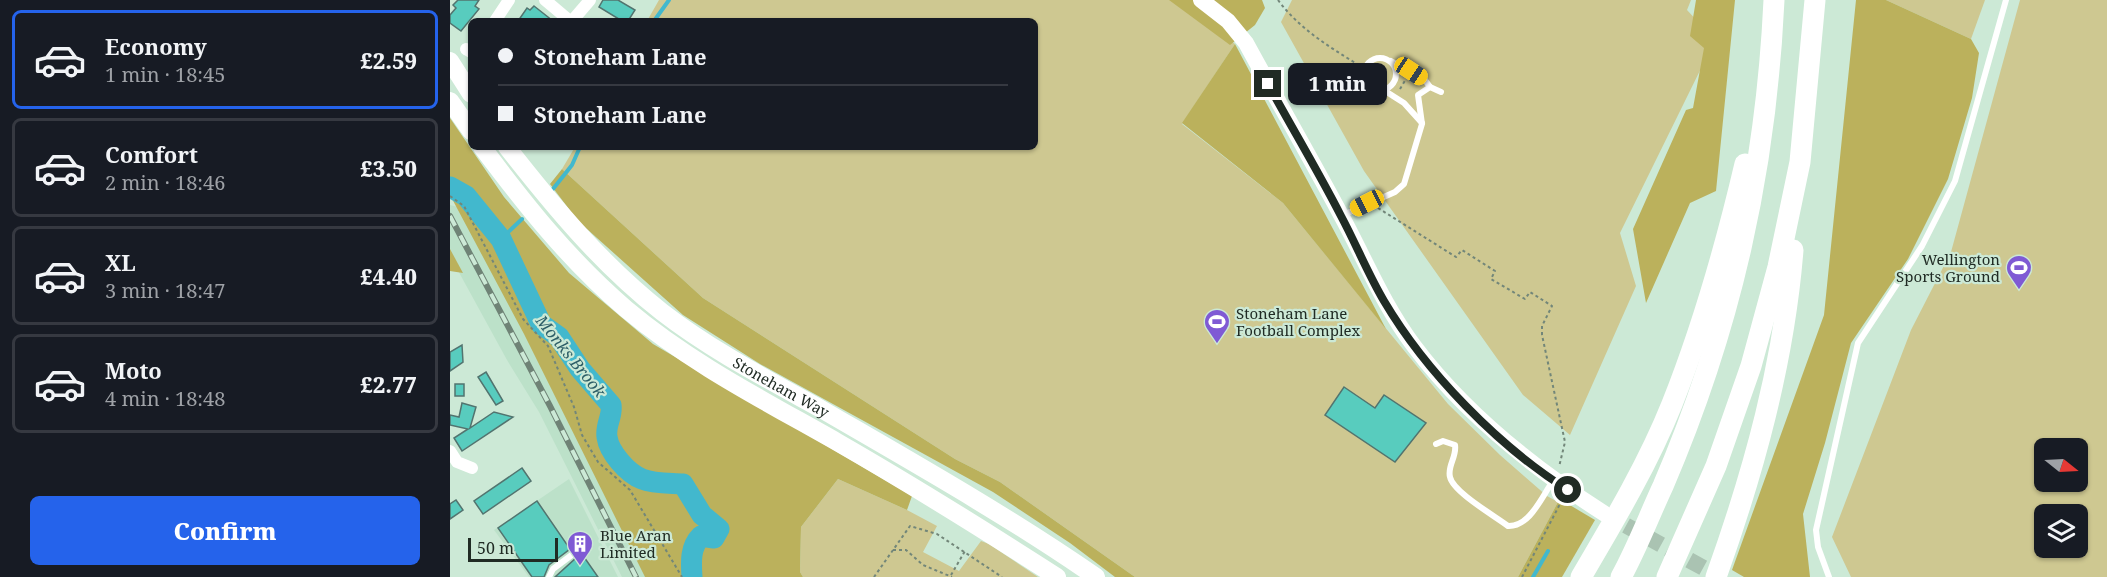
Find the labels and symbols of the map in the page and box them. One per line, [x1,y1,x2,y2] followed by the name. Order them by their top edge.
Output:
[1391,54,1431,88] car
[1289,63,1388,105] callout: 1 min
[1254,70,1281,97] route end
[1347,187,1387,219] car
[1896,249,2000,286] place label: Wellington Sports Ground
[2004,253,2034,291] sports icon: Wellington Sports Ground
[1236,303,1361,340] place label: Stoneham Lane Football Complex
[1202,307,1232,345] sports icon: Stoneham Lane Football Complex
[530,310,611,402] water label: Monks Brook
[730,352,834,422] street label: Stoneham Way
[2034,438,2088,492] north arrow
[1554,476,1581,503] route start
[600,525,672,562] place label: Blue Aran Limited
[565,529,595,567] building icon: Blue Aran Limited
[468,535,558,562] scale bar

